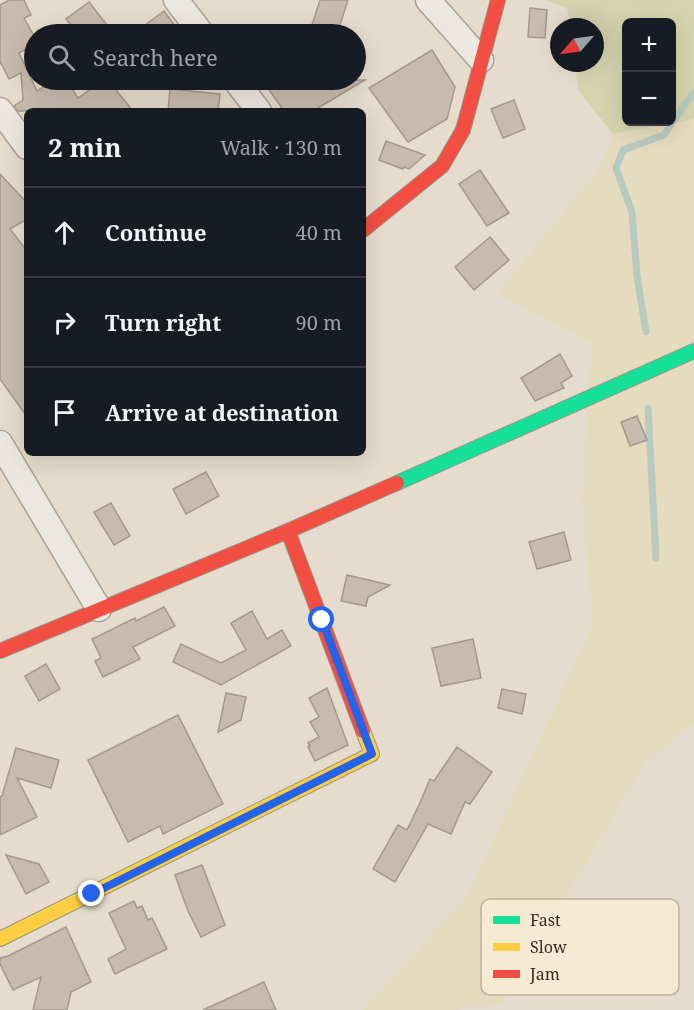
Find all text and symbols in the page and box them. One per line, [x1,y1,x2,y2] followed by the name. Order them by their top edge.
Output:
[550,18,604,72] north arrow
[622,18,676,126] map controls
[622,18,676,72] button: +
[24,24,366,90] search box
[45,41,78,74] icon: search
[93,42,218,72] text: Search here
[622,72,676,126] button: −
[48,129,122,165] text: 2 min
[220,134,342,161] text: Walk · 130 m
[48,216,81,249] icon: ahead
[105,217,207,247] text: Continue
[296,219,342,246] text: 40 m
[48,306,81,339] icon: right
[105,307,221,337] text: Turn right
[296,309,342,336] text: 90 m
[48,396,81,429] icon: arrive
[105,397,339,427] text: Arrive at destination
[308,606,334,632] route start
[78,880,104,906] route end
[481,899,679,995] legend
[530,909,561,931] text: Fast
[530,936,567,958] text: Slow
[529,963,560,985] text: Jam

